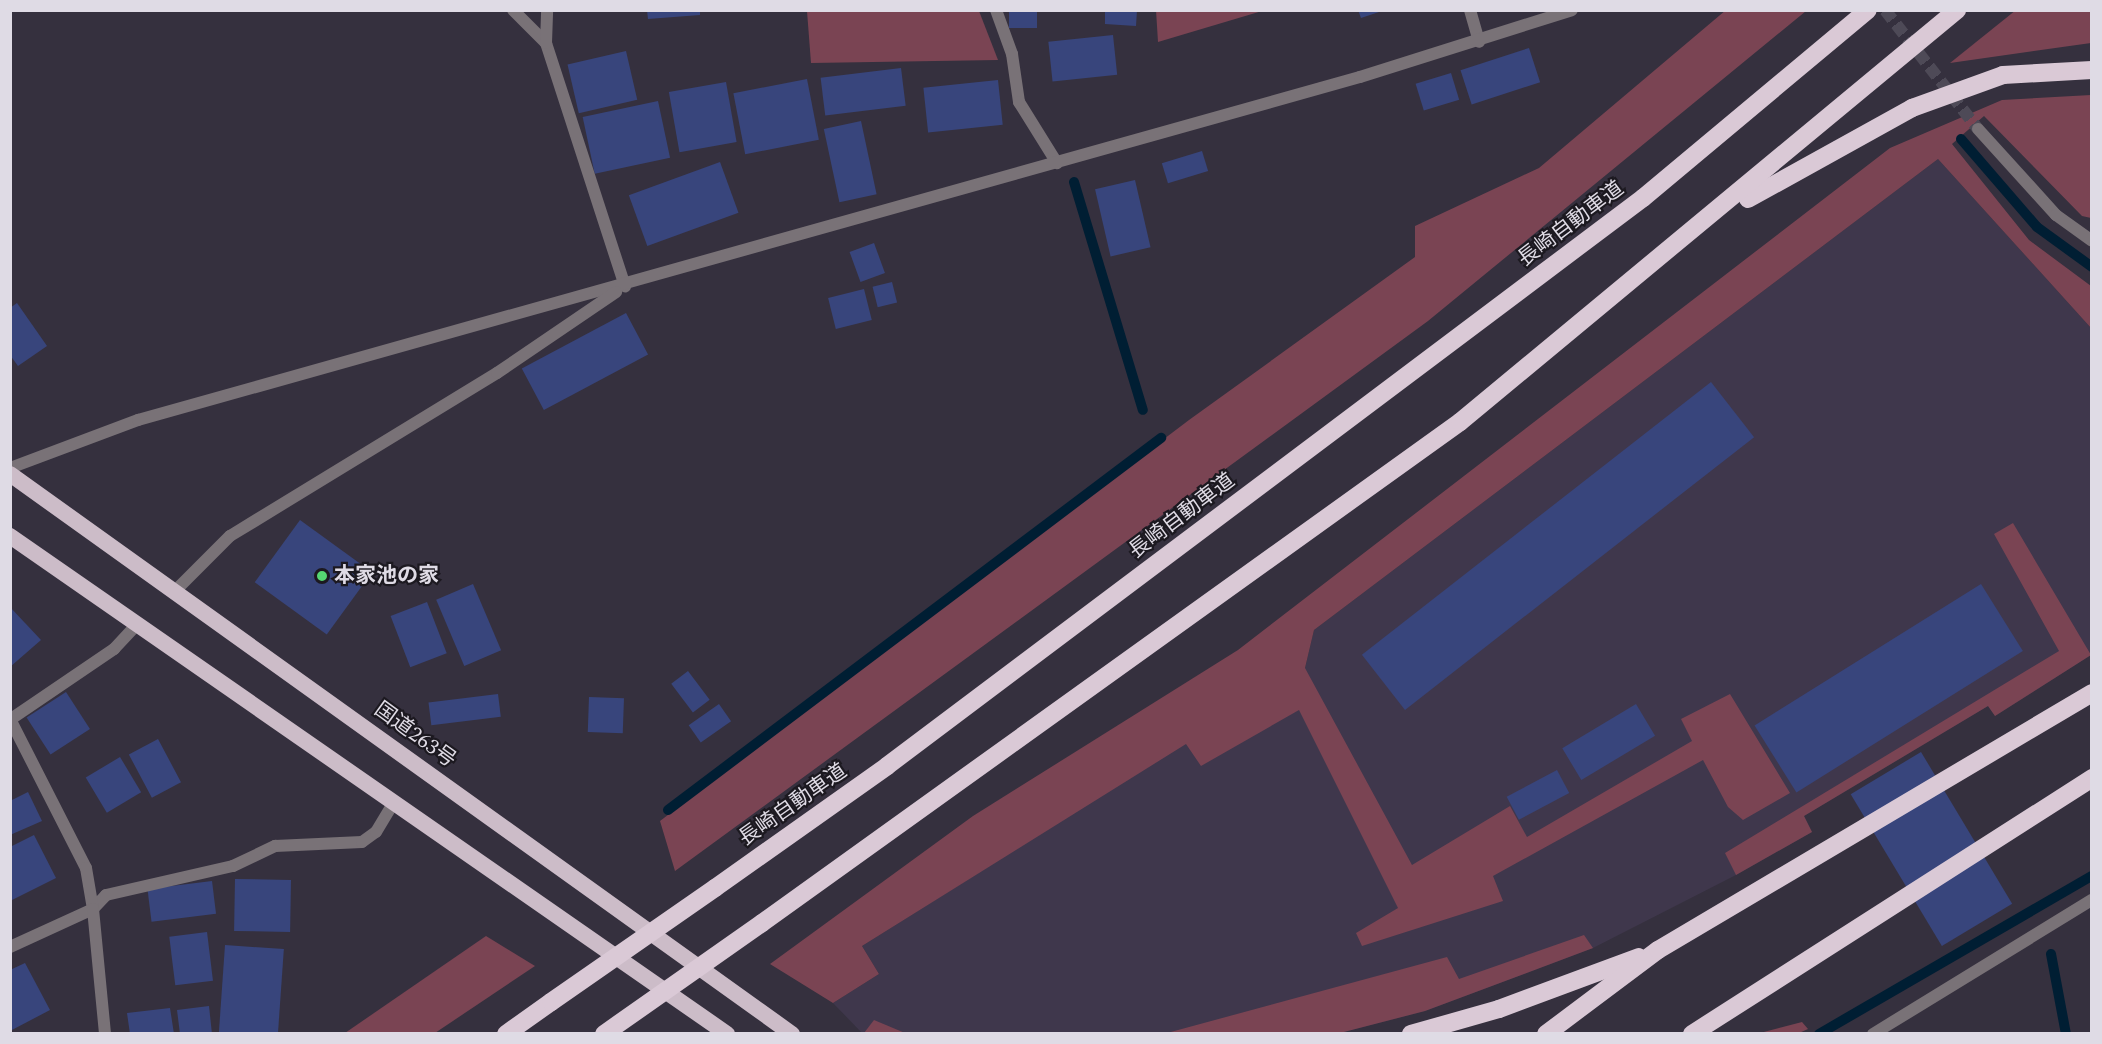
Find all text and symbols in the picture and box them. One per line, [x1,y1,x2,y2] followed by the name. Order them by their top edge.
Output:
[1513,176,1629,272] street label: 長崎自動車道
[1124,468,1240,564] street label: 長崎自動車道
[334,563,439,589] place label: 本家池の家
[315,569,329,583] marker: 本家池の家
[369,697,461,773] street label: 国道263号
[734,759,852,851] street label: 長崎自動車道

